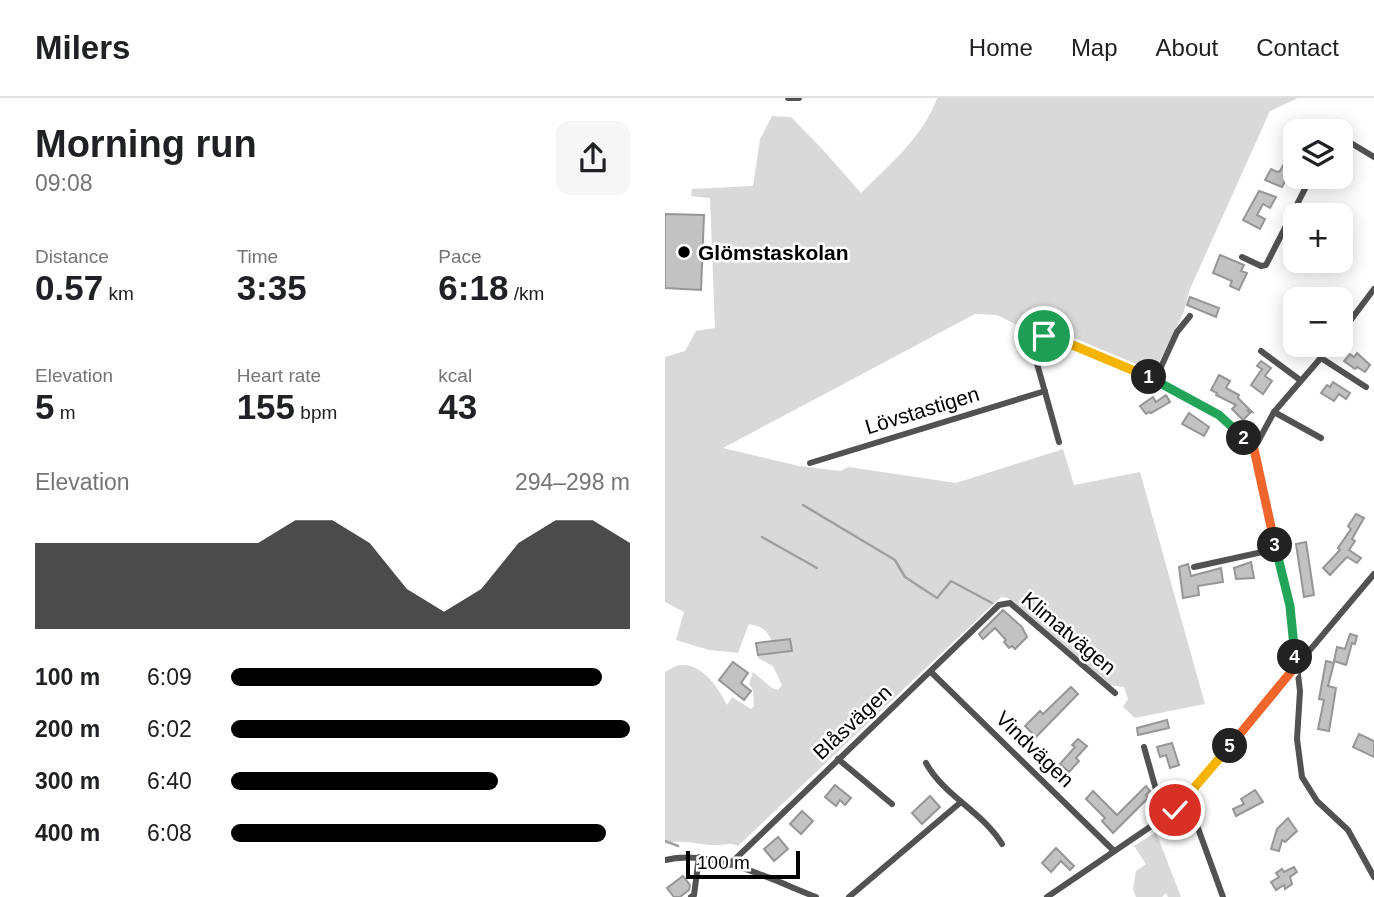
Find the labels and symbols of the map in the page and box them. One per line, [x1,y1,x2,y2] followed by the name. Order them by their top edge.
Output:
[698,241,849,264] place label: Glömstaskolan
[676,244,692,260] marker: Glömstaskolan
[1014,306,1074,366] pin
[1131,360,1167,394] pin: 1
[862,382,982,438] street label: Lövstastigen
[1227,420,1261,456] pin: 2
[1257,528,1293,562] pin: 3
[1017,587,1121,679] street label: Klimatvägen
[1277,640,1313,674] pin: 4
[808,680,896,764] street label: Blåsvägen
[991,706,1079,792] street label: Vindvägen
[1213,728,1247,764] pin: 5
[1145,780,1205,840] pin
[686,848,800,880] scale bar

